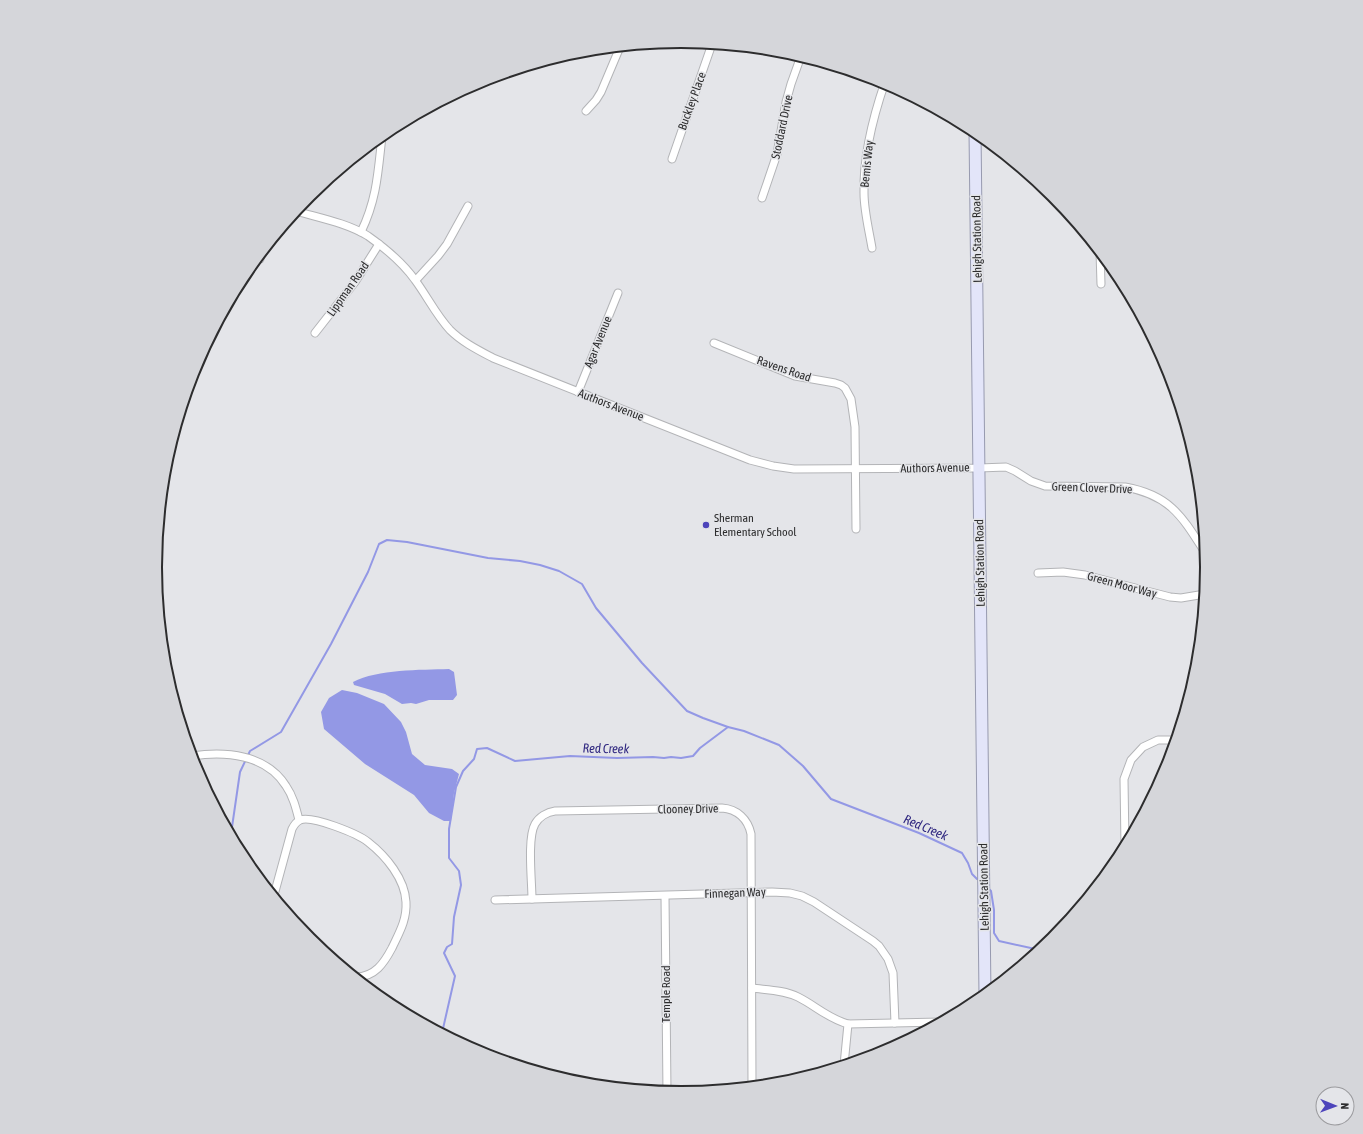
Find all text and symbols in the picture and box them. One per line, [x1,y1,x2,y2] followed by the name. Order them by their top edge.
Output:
[675,70,709,132] street label: Buckley Place
[768,94,796,160] street label: Stoddard Drive
[858,140,876,188] street label: Bemis Way
[969,195,985,283] street label: Lehigh Station Road
[324,259,372,319] street label: Lippman Road
[581,314,615,370] street label: Agar Avenue
[755,353,813,385] street label: Ravens Road
[576,386,646,424] street label: Authors Avenue
[900,460,970,476] street label: Authors Avenue
[1051,480,1133,496] street label: Green Clover Drive
[714,511,797,539] place label: Sherman Elementary School
[972,519,988,607] street label: Lehigh Station Road
[701,520,711,530] marker: Sherman Elementary School
[1086,569,1158,601] street label: Green Moor Way
[583,741,630,756] water label: Red Creek
[657,801,719,817] street label: Clooney Drive
[901,811,950,844] water label: Red Creek
[976,843,992,931] street label: Lehigh Station Road
[704,885,766,901] street label: Finnegan Way
[659,965,673,1023] street label: Temple Road
[1315,1086,1355,1126] north arrow
[1339,1103,1351,1110] text: N

